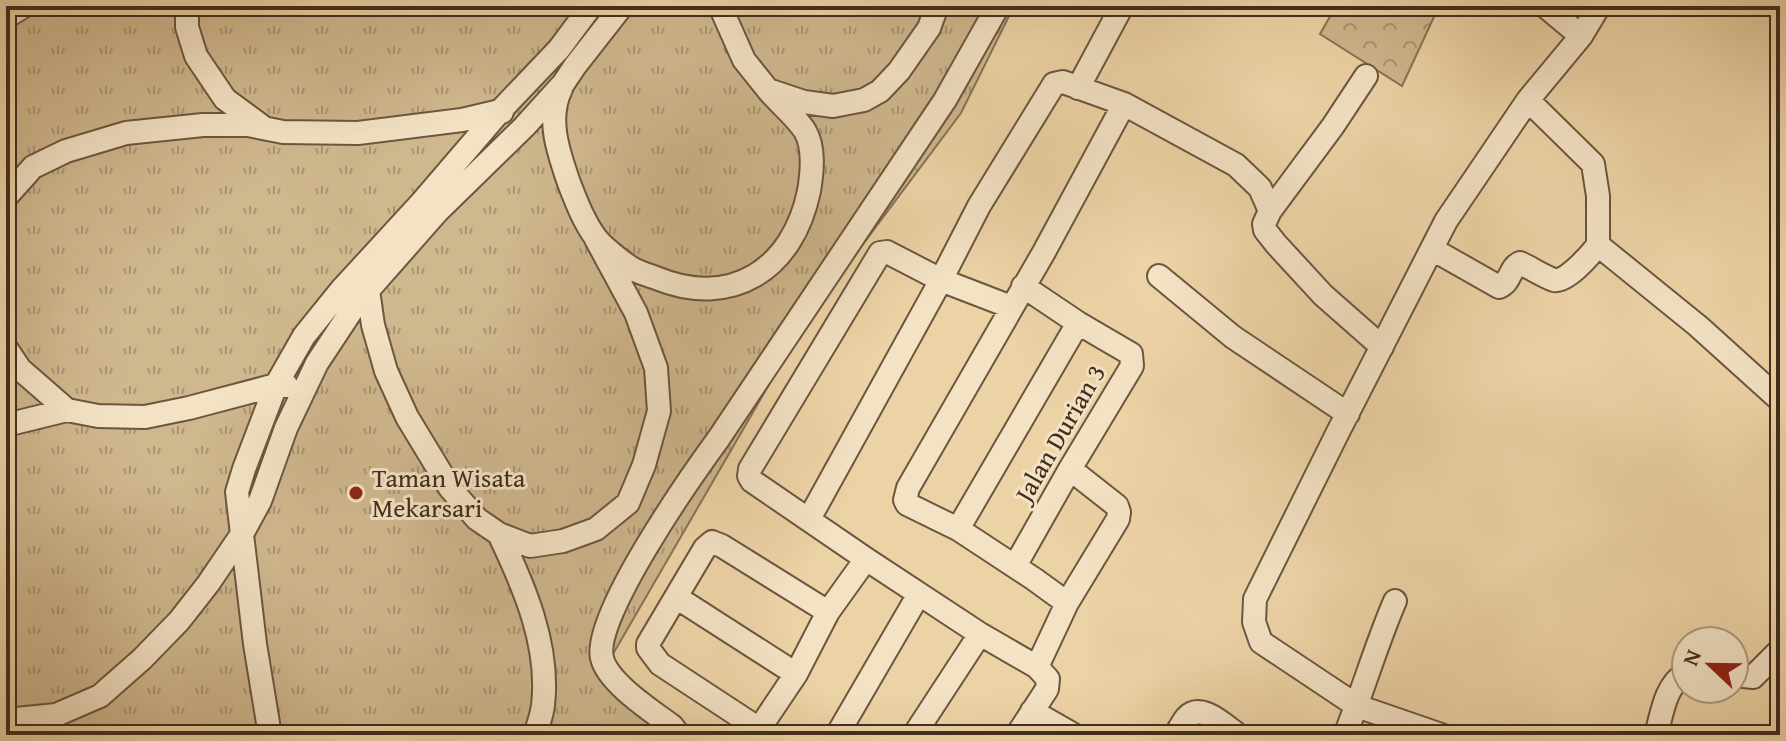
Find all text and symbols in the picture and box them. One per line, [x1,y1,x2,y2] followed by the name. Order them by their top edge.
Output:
[1003,357,1115,512] street label: Jalan Durian 3
[372,458,526,527] place label: Taman Wisata Mekarsari
[347,484,365,502] marker: Taman Wisata Mekarsari
[1670,625,1750,705] north arrow
[1674,644,1709,670] text: N

